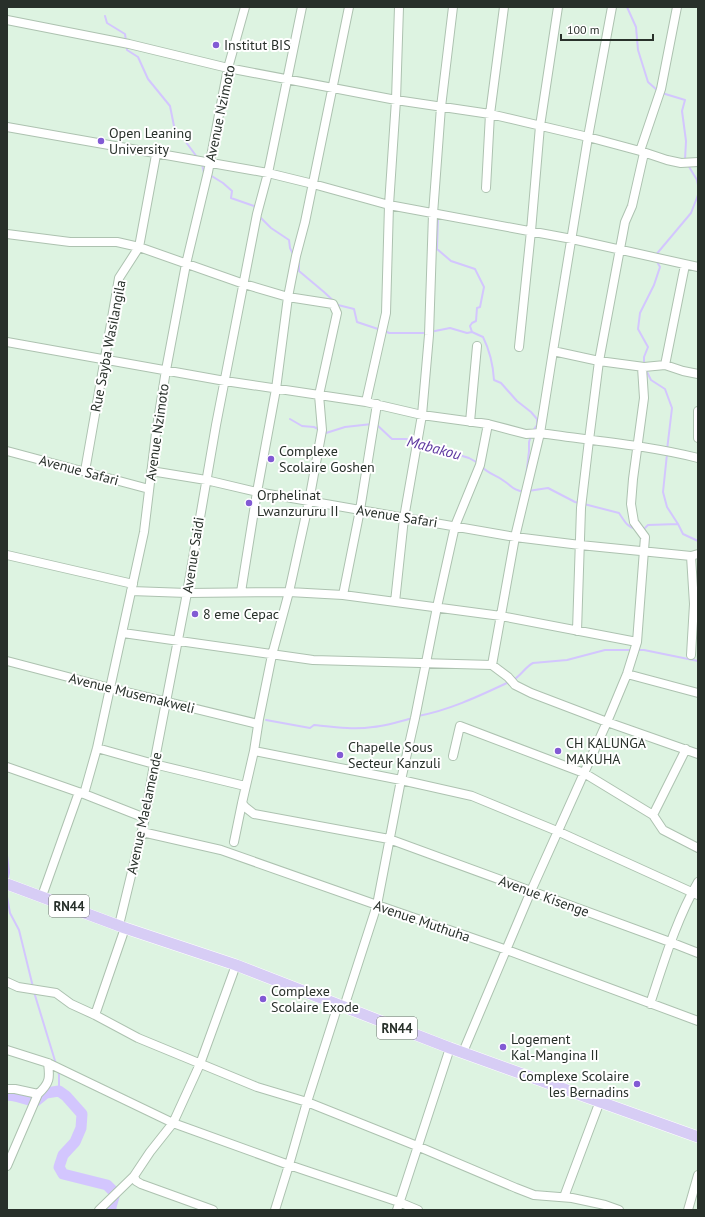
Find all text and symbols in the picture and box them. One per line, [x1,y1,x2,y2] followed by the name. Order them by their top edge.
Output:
[561,16,653,42] scale bar
[567,22,600,37] text: 100 m
[224,36,291,54] place label: Institut BIS
[211,40,221,50] marker: Institut BIS
[201,63,239,163] street label: Avenue Nzimoto
[109,124,192,158] place label: Open Leaning University
[96,136,106,146] marker: Open Leaning University
[86,278,130,414] street label: Rue Sayba Wasilangila
[141,382,173,482] street label: Avenue Nzimoto
[405,431,464,464] water label: Mabakou
[279,442,375,476] place label: Complexe Scolaire Goshen
[37,451,121,489] street label: Avenue Safari
[266,454,276,464] marker: Complexe Scolaire Goshen
[257,486,338,520] place label: Orphelinat Lwanzururu II
[244,498,254,508] marker: Orphelinat Lwanzururu II
[355,501,439,531] street label: Avenue Safari
[178,516,208,594] street label: Avenue Saidi
[203,605,279,623] place label: 8 eme Cepac
[190,609,200,619] marker: 8 eme Cepac
[67,669,197,717] street label: Avenue Musemakweli
[566,734,647,768] place label: CH KALUNGA MAKUHA
[348,738,441,772] place label: Chapelle Sous Secteur Kanzuli
[553,746,563,756] marker: CH KALUNGA MAKUHA
[122,750,166,876] street label: Avenue Maelamende
[335,750,345,760] marker: Chapelle Sous Secteur Kanzuli
[496,871,592,921] street label: Avenue Kisenge
[49,895,89,917] road number: RN44
[371,896,473,946] street label: Avenue Muthuha
[271,982,359,1016] place label: Complexe Scolaire Exode
[258,994,268,1004] marker: Complexe Scolaire Exode
[377,1017,417,1039] road number: RN44
[511,1030,599,1064] place label: Logement Kal-Mangina II
[498,1042,508,1052] marker: Logement Kal-Mangina II
[519,1067,629,1101] place label: Complexe Scolaire les Bernadins
[632,1079,642,1089] marker: Complexe Scolaire les Bernadins

